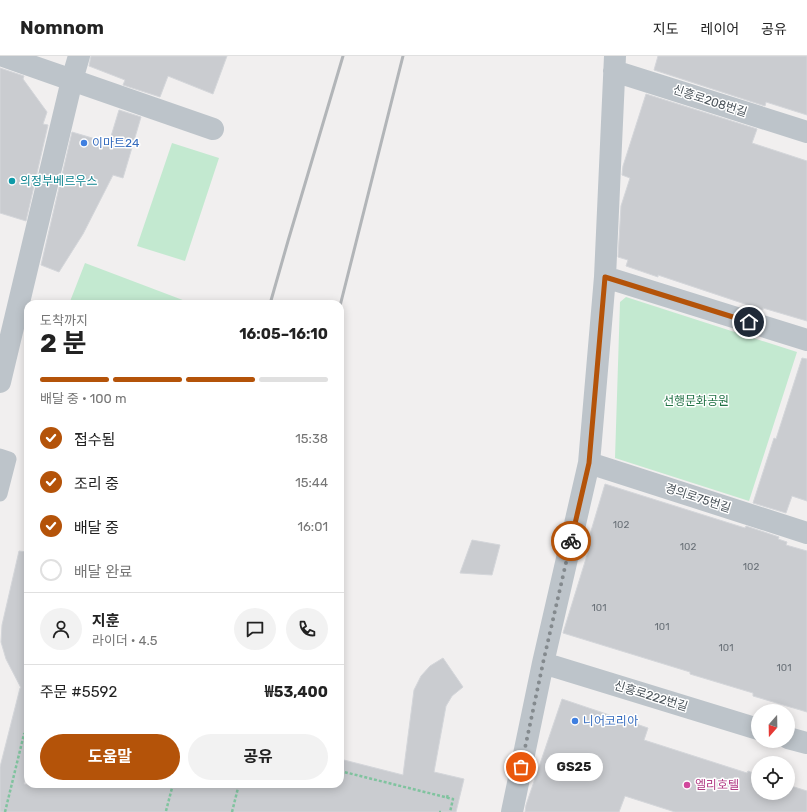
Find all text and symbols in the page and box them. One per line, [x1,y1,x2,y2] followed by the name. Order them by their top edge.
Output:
[20,16,104,39] text: Nomnom
[653,21,679,38] text: 지도
[701,21,739,38] text: 레이어
[761,21,787,38] text: 공유
[671,82,749,120] street label: 신흥로208번길
[92,136,140,150] place label: 이마트24
[79,138,89,148] marker: 이마트24
[20,174,97,188] place label: 의정부베르우스
[7,176,17,186] marker: 의정부베르우스
[732,305,766,339] pin
[738,311,760,333] icon: home
[40,313,88,328] text: 도착까지
[239,325,328,343] text: 16:05–16:10
[40,328,86,359] text: 2 분
[40,391,127,406] text: 배달 중 · 100 m
[663,394,729,408] park label: 선행문화공원
[40,427,62,449] icon: check
[74,431,115,449] text: 접수됨
[295,431,328,446] text: 15:38
[40,471,62,493] icon: check
[74,475,119,493] text: 조리 중
[295,475,328,490] text: 15:44
[663,481,733,515] street label: 경의로75번길
[40,515,62,537] icon: check
[74,519,119,537] text: 배달 중
[297,519,328,534] text: 16:01
[613,519,629,531] house number: 102
[551,521,591,561] courier
[560,530,582,552] icon: bike
[680,541,696,553] house number: 102
[743,561,759,573] house number: 102
[74,563,133,581] text: 배달 완료
[592,602,606,614] house number: 101
[40,608,82,650] button: person
[234,608,276,650] button: chat
[286,608,328,650] button: phone
[92,612,120,630] text: 지훈
[655,621,669,633] house number: 101
[92,633,157,648] text: 라이더 · 4.5
[719,642,733,654] house number: 101
[777,662,791,674] house number: 101
[612,678,690,714] street label: 신흥로222번길
[40,683,117,701] text: 주문 #5592
[265,683,328,701] text: ₩53,400
[751,704,795,748] north arrow
[751,704,795,800] map controls
[583,714,638,728] place label: 니어코리아
[570,716,580,726] marker: 니어코리아
[40,734,180,780] button: 도움말
[188,734,328,780] button: 공유
[504,750,538,784] pin
[545,753,603,781] callout: GS25
[510,756,532,778] icon: bag
[751,756,795,800] button: locate
[557,759,591,774] text: GS25
[695,778,739,792] place label: 엘리호텔
[682,780,692,790] marker: 엘리호텔

